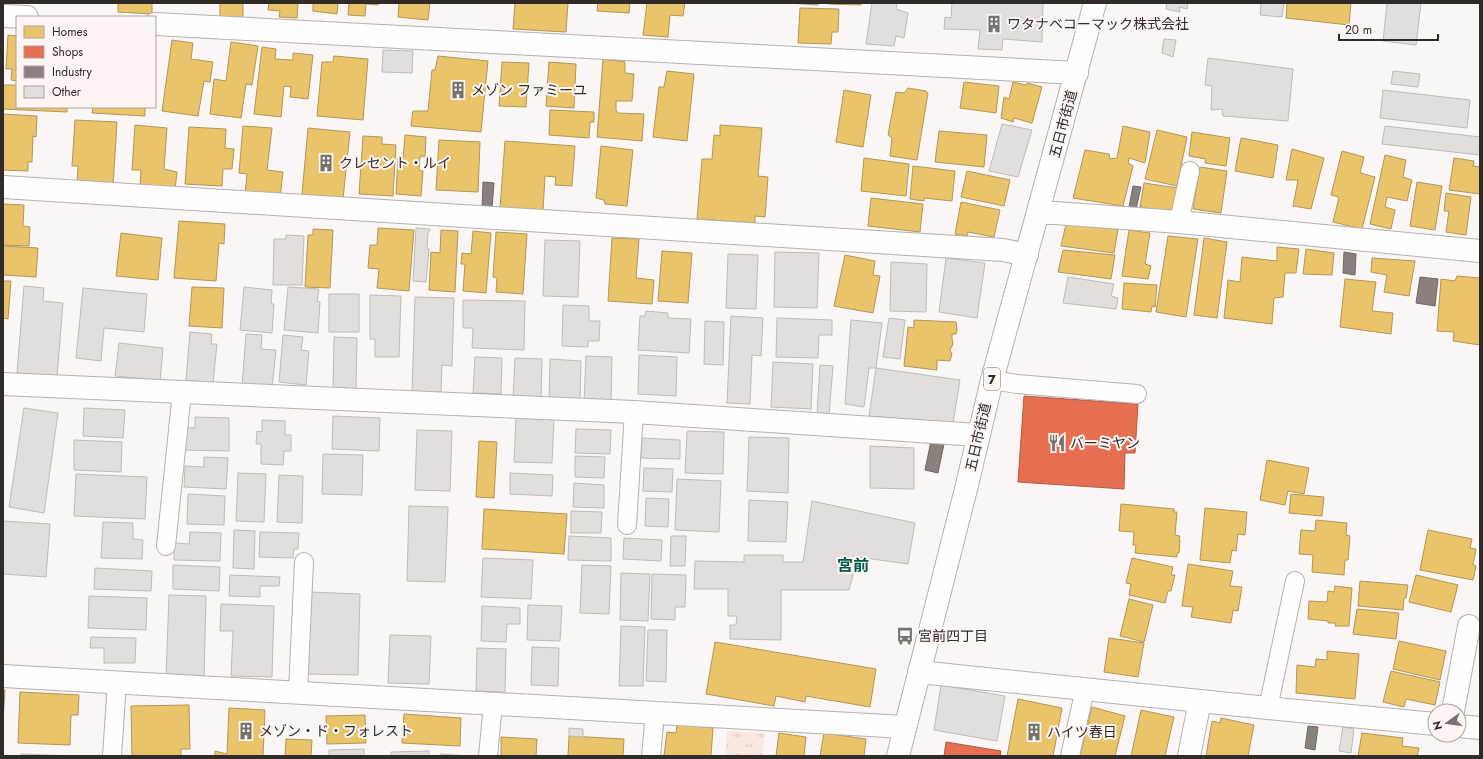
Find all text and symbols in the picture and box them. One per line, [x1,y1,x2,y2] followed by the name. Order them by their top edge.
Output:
[984,14,1004,34] building icon: ワタナベコーマック株式会社
[1007,14,1189,34] place label: ワタナベコーマック株式会社
[16,16,156,108] legend
[1339,16,1438,42] scale bar
[1345,21,1372,39] text: 20 m
[52,23,88,41] text: Homes
[52,43,83,61] text: Shops
[52,63,93,81] text: Industry
[448,80,468,100] building icon: メゾン ファミーユ
[471,80,587,100] place label: メゾン ファミーユ
[52,83,82,101] text: Other
[1044,88,1082,160] street label: 五日市街道
[316,153,336,173] building icon: クレセント・ルイ
[339,153,451,173] place label: クレセント・ルイ
[984,368,1000,390] road number: 7
[960,401,996,473] street label: 五日市街道
[1047,433,1067,453] restaurant icon: バーミヤン
[1070,433,1140,453] place label: バーミヤン
[837,554,869,577] district label: 宮前
[895,626,915,646] bus stop icon: 宮前四丁目
[918,626,988,646] place label: 宮前四丁目
[1427,703,1467,743] north arrow
[1428,719,1446,732] text: N
[236,721,256,741] building icon: メゾン・ド・フォレスト
[259,721,413,741] place label: メゾン・ド・フォレスト
[1024,722,1044,742] building icon: ハイツ春日
[1047,722,1117,742] place label: ハイツ春日

